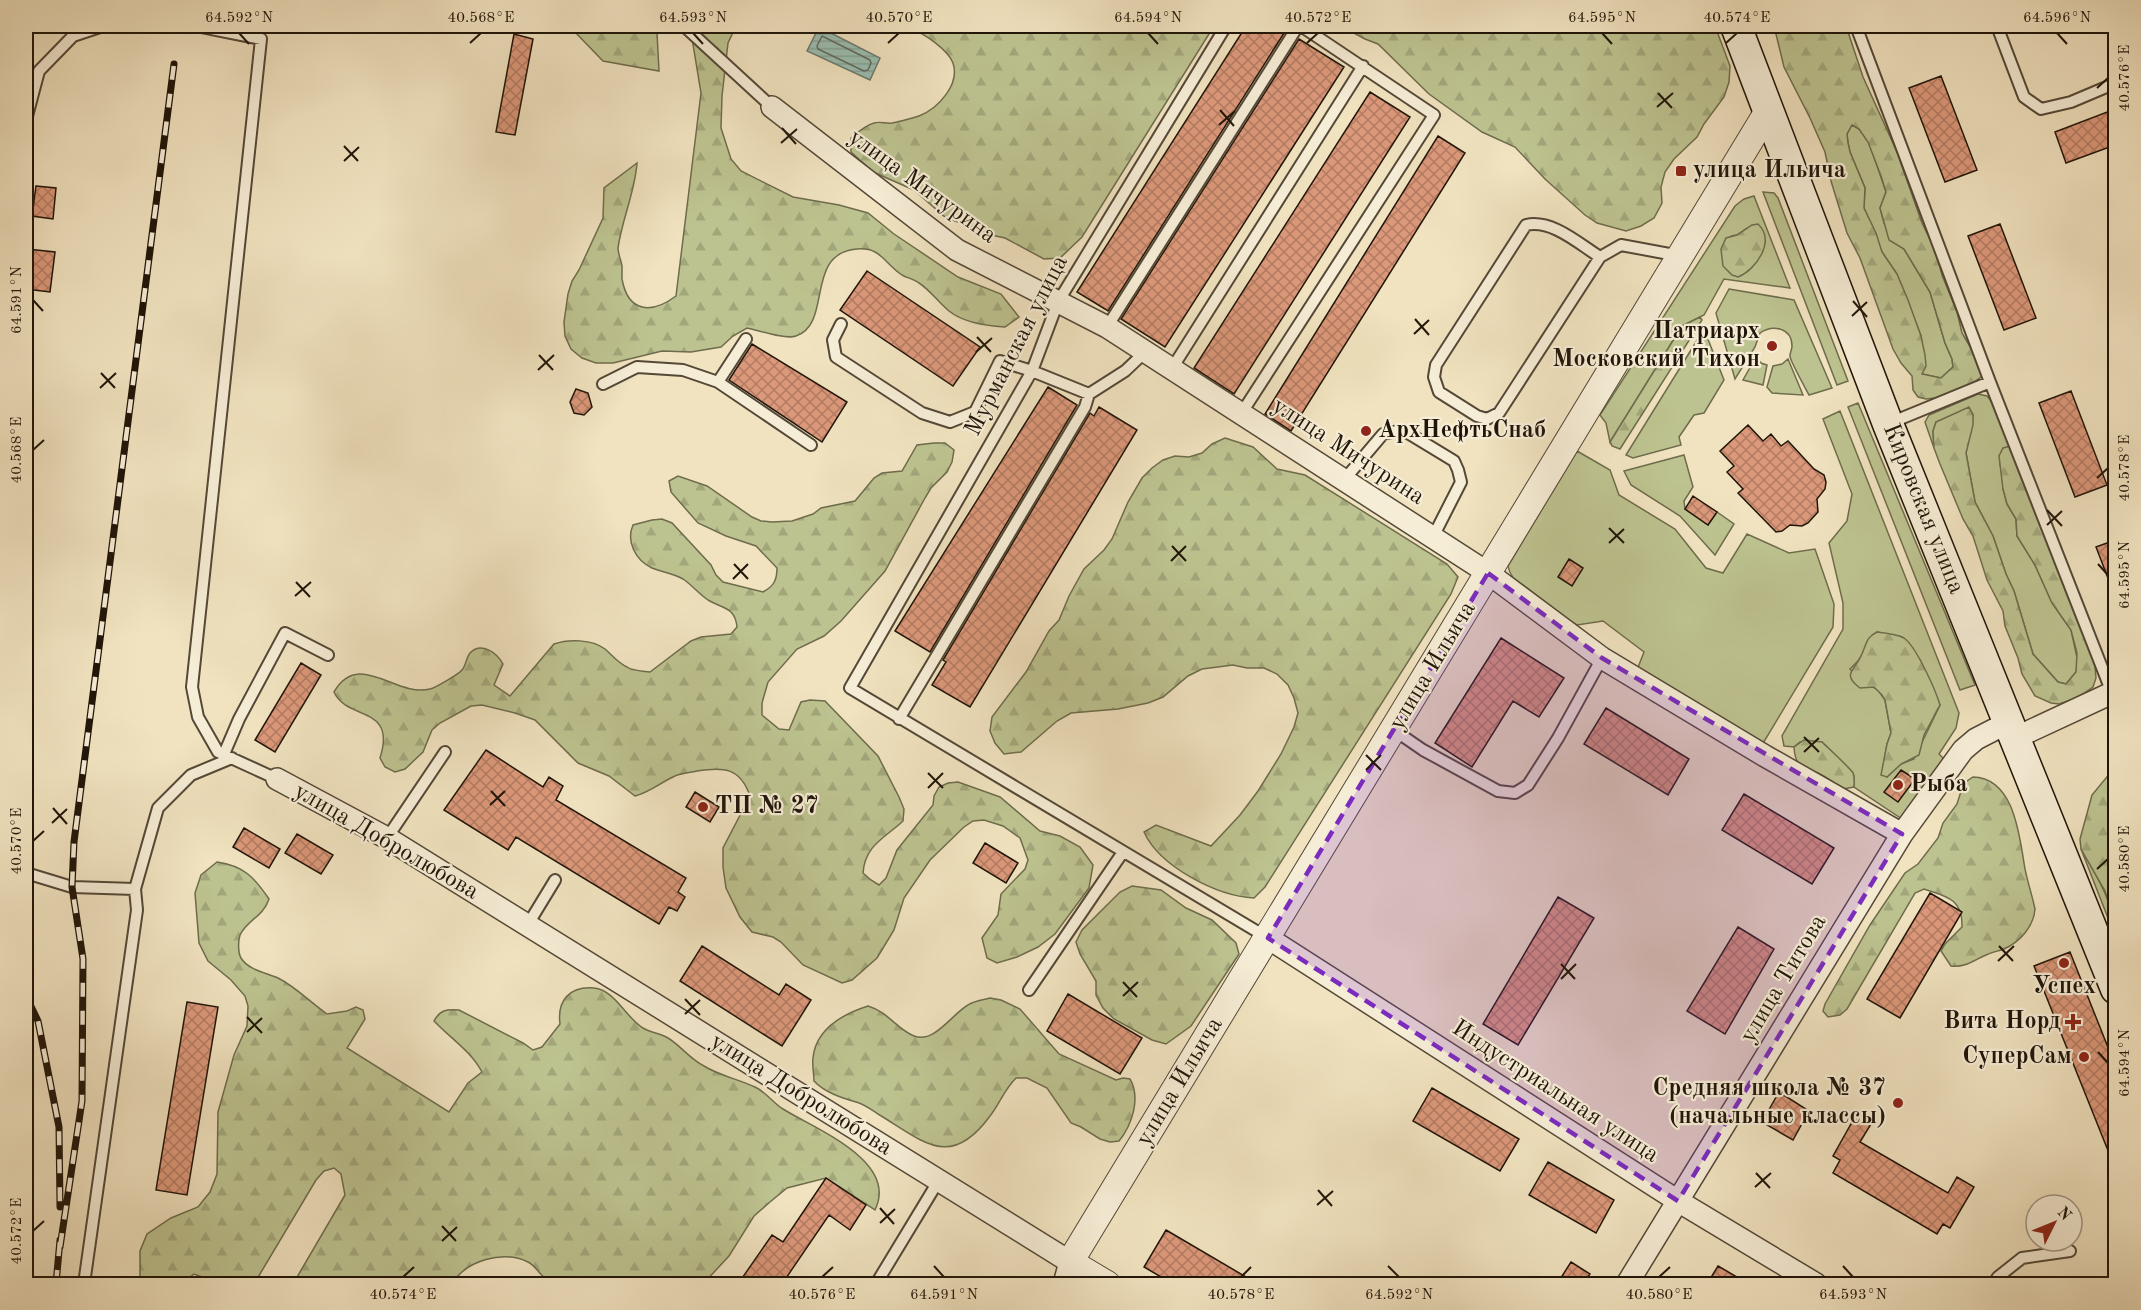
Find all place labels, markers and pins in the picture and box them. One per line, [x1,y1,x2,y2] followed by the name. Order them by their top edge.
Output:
[1693,159,1846,183] place label: улица Ильича
[1674,164,1688,178] marker: улица Ильича
[1552,320,1760,372] place label: Патриарх Московский Тихон
[1765,339,1779,353] marker: Патриарх Московский Тихон
[1378,419,1546,443] place label: АрхНефтьСнаб
[1359,424,1373,438] marker: АрхНефтьСнаб
[1910,773,1968,797] place label: Рыба
[1891,778,1905,792] marker: Рыба
[715,795,819,819] place label: ТП № 27
[696,800,710,814] marker: ТП № 27
[2057,956,2071,970] marker: Успех
[2032,975,2096,999] place label: Успех
[1943,1010,2061,1034] place label: Вита Норд
[2066,1015,2080,1029] marker: Вита Норд
[1962,1045,2072,1069] place label: СуперСам
[2077,1050,2091,1064] marker: СуперСам
[1653,1077,1886,1129] place label: Средняя школа № 37 (начальные классы)
[1891,1096,1905,1110] marker: Средняя школа № 37 (начальные классы)

